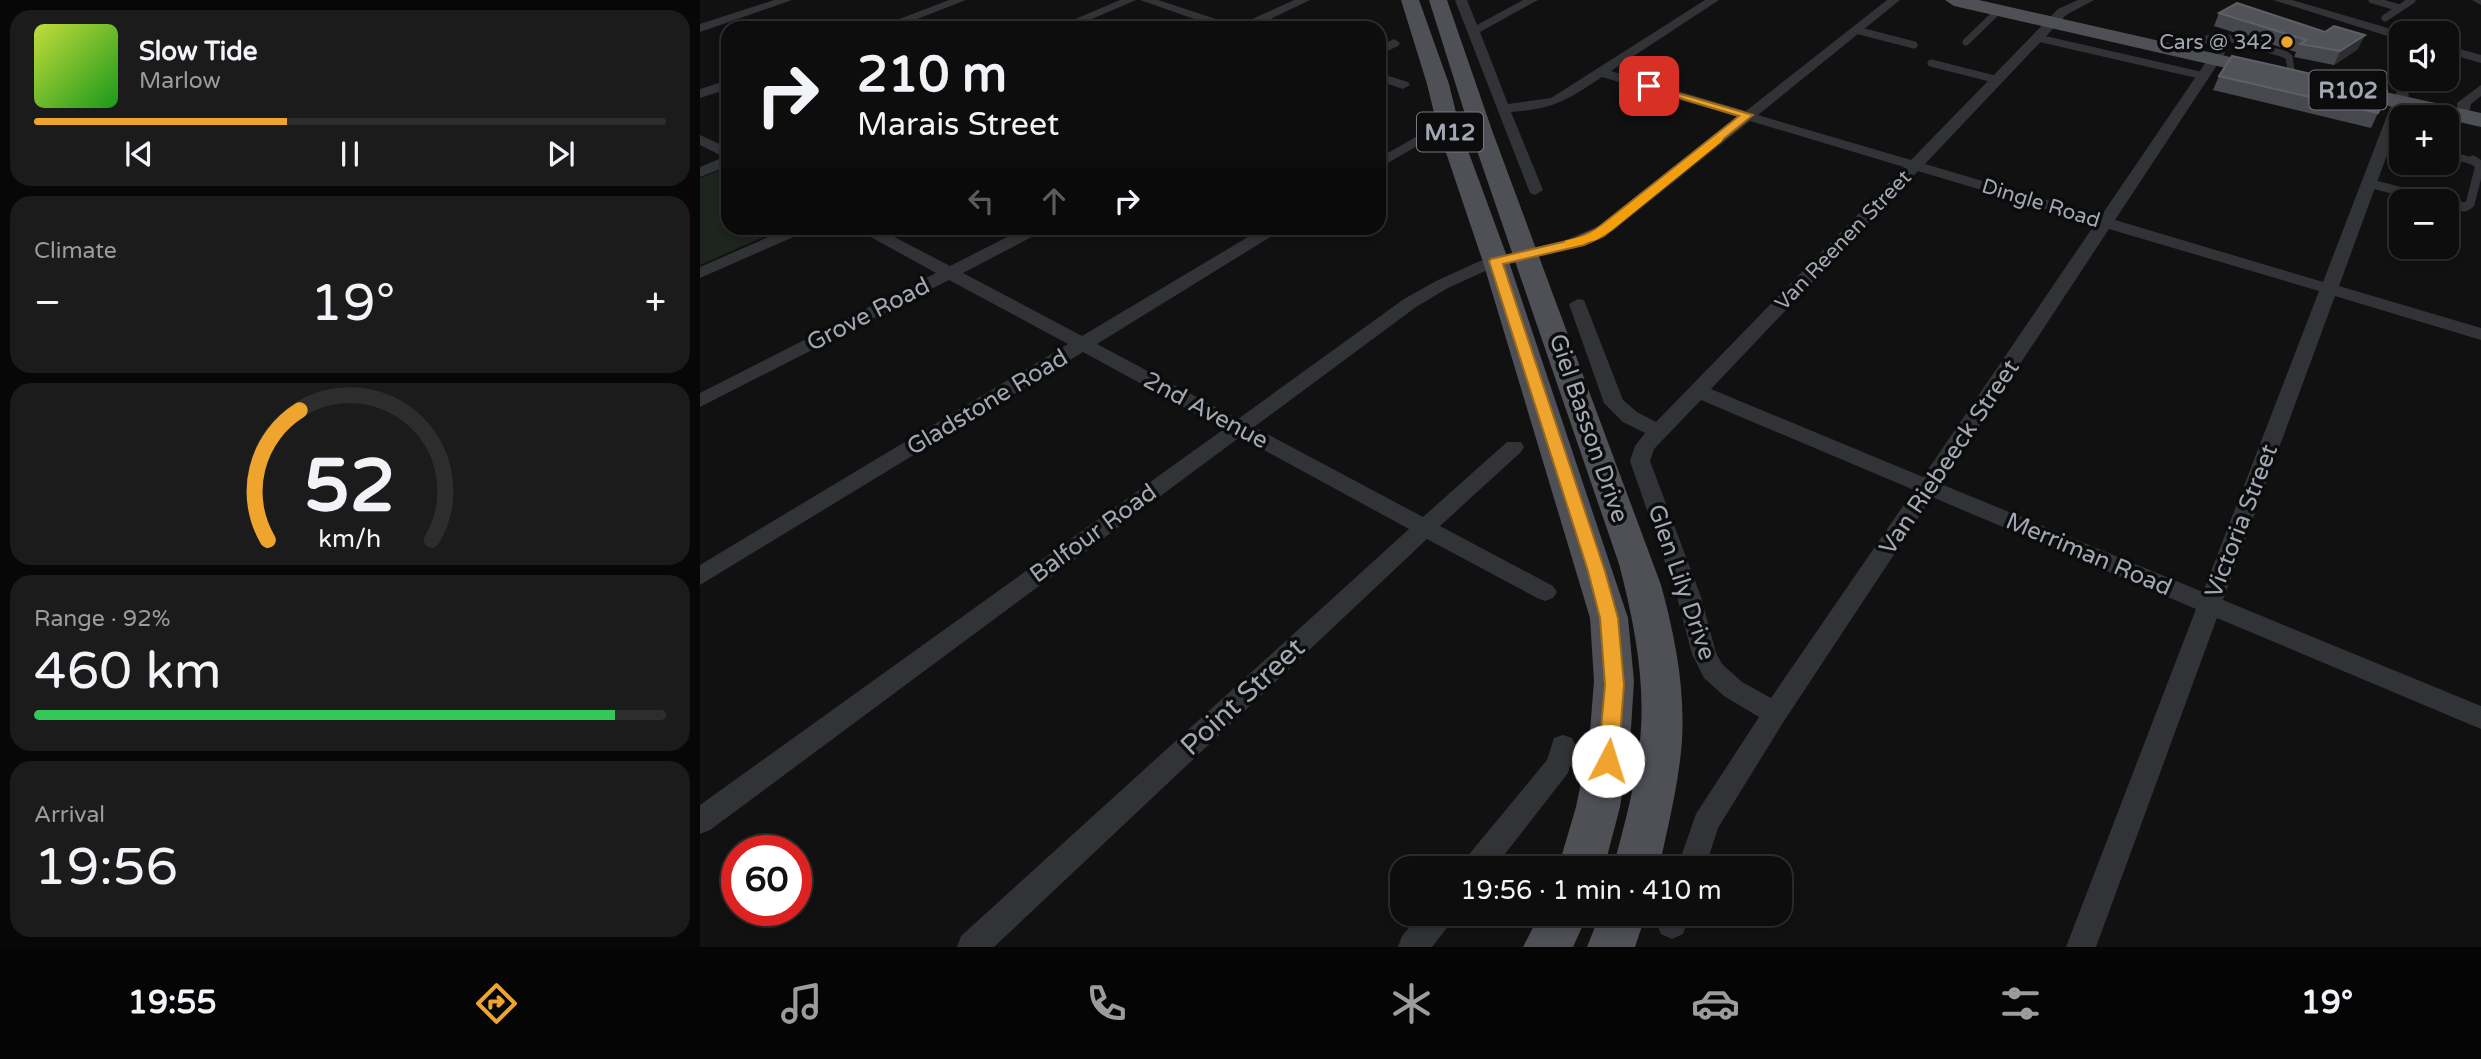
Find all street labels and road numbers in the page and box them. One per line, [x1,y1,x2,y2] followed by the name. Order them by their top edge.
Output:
[2310,71,2386,110] road number: R102
[1417,113,1483,152] road number: M12
[1770,165,1917,316] street label: Van Reenen Street
[1979,174,2103,233] street label: Dingle Road
[802,271,935,358] street label: Grove Road
[1543,330,1634,526] street label: Giel Basson Drive
[902,343,1073,462] street label: Gladstone Road
[1873,354,2026,560] street label: Van Riebeeck Street
[1138,365,1273,455] street label: 2nd Avenue
[2199,440,2284,602] street label: Victoria Street
[1024,478,1162,589] street label: Balfour Road
[1641,501,1722,664] street label: Glen Lily Drive
[2001,506,2176,602] street label: Merriman Road
[1174,631,1312,763] street label: Point Street

